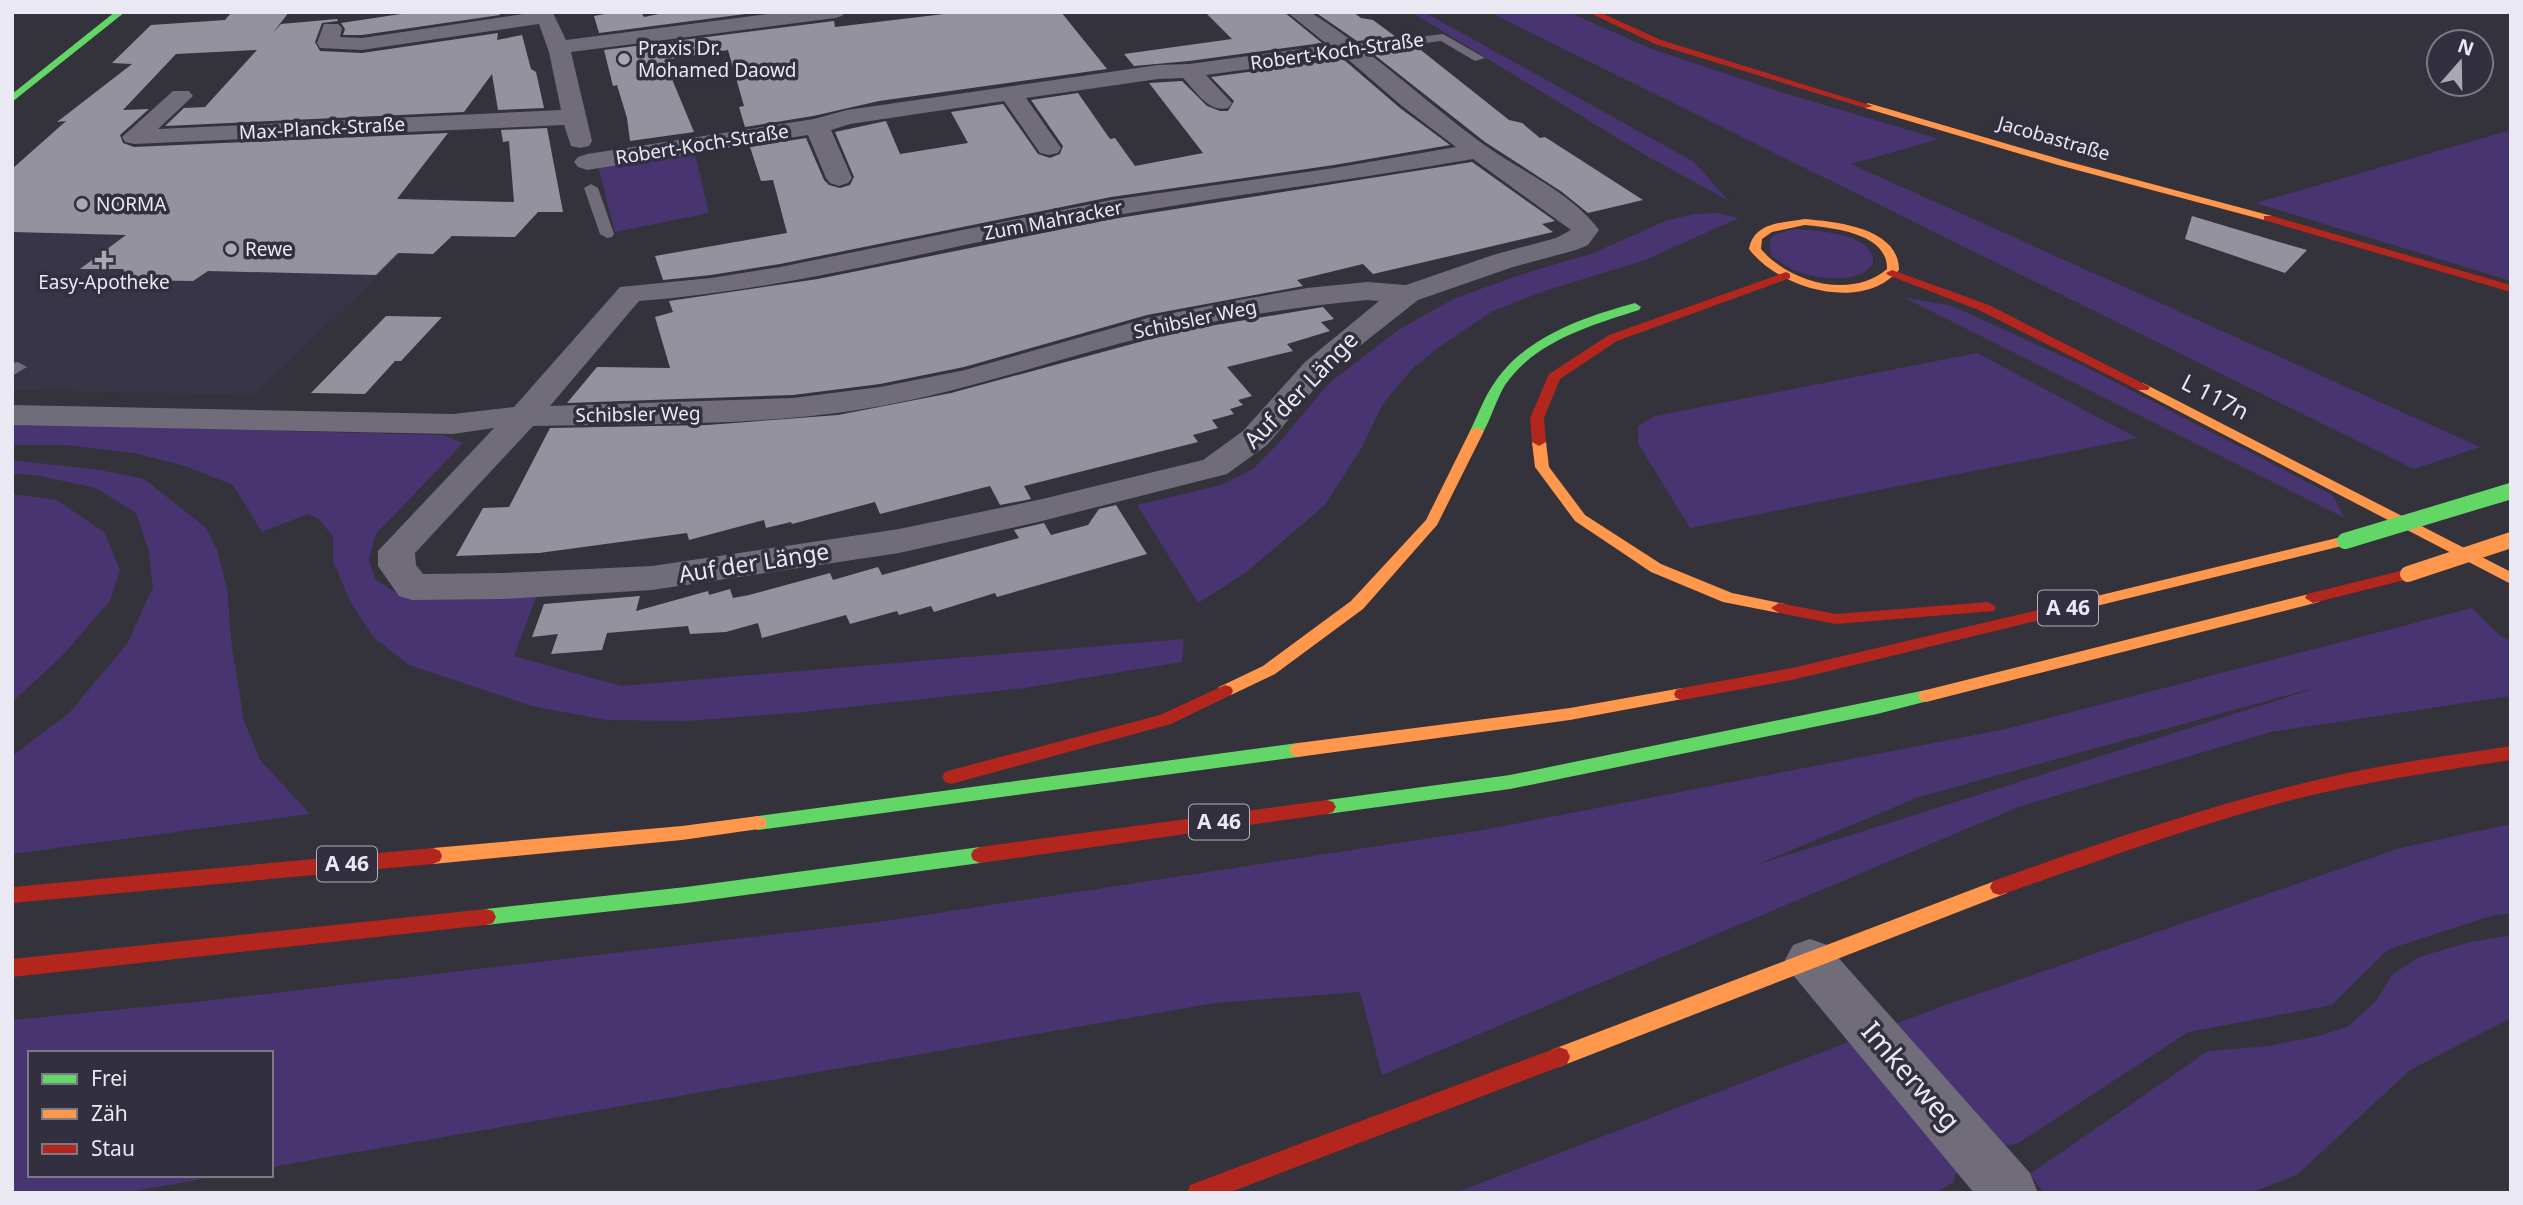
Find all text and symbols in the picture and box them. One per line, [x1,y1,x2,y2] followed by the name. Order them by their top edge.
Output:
[1249,26,1425,76] street label: Robert-Koch-Straße
[2425,28,2495,98] north arrow
[2454,32,2478,62] text: N
[638,35,797,83] place label: Praxis Dr. Mohamed Daowd
[616,51,632,67] marker: Praxis Dr. Mohamed Daowd
[1993,109,2113,166] street label: Jacobastraße
[238,111,406,145] street label: Max-Planck-Straße
[614,117,790,171] street label: Robert-Koch-Straße
[96,191,167,217] place label: NORMA
[981,194,1125,246] street label: Zum Mahracker
[74,196,90,212] marker: NORMA
[245,236,293,262] place label: Rewe
[223,241,239,257] marker: Rewe
[96,252,112,268] marker: Easy-Apotheke
[38,269,170,295] place label: Easy-Apotheke
[1131,293,1259,345] street label: Schibsler Weg
[1236,324,1364,455] street label: Auf der Länge
[2176,366,2255,427] street label: L 117n
[575,400,701,428] street label: Schibsler Weg
[676,534,831,590] street label: Auf der Länge
[2038,590,2098,626] road number: A 46
[1189,804,1249,840] road number: A 46
[317,846,377,882] road number: A 46
[1854,1013,1970,1138] street label: Imkerweg
[28,1051,273,1177] legend
[91,1064,127,1092] text: Frei
[91,1099,128,1127] text: Zäh
[91,1134,135,1162] text: Stau

